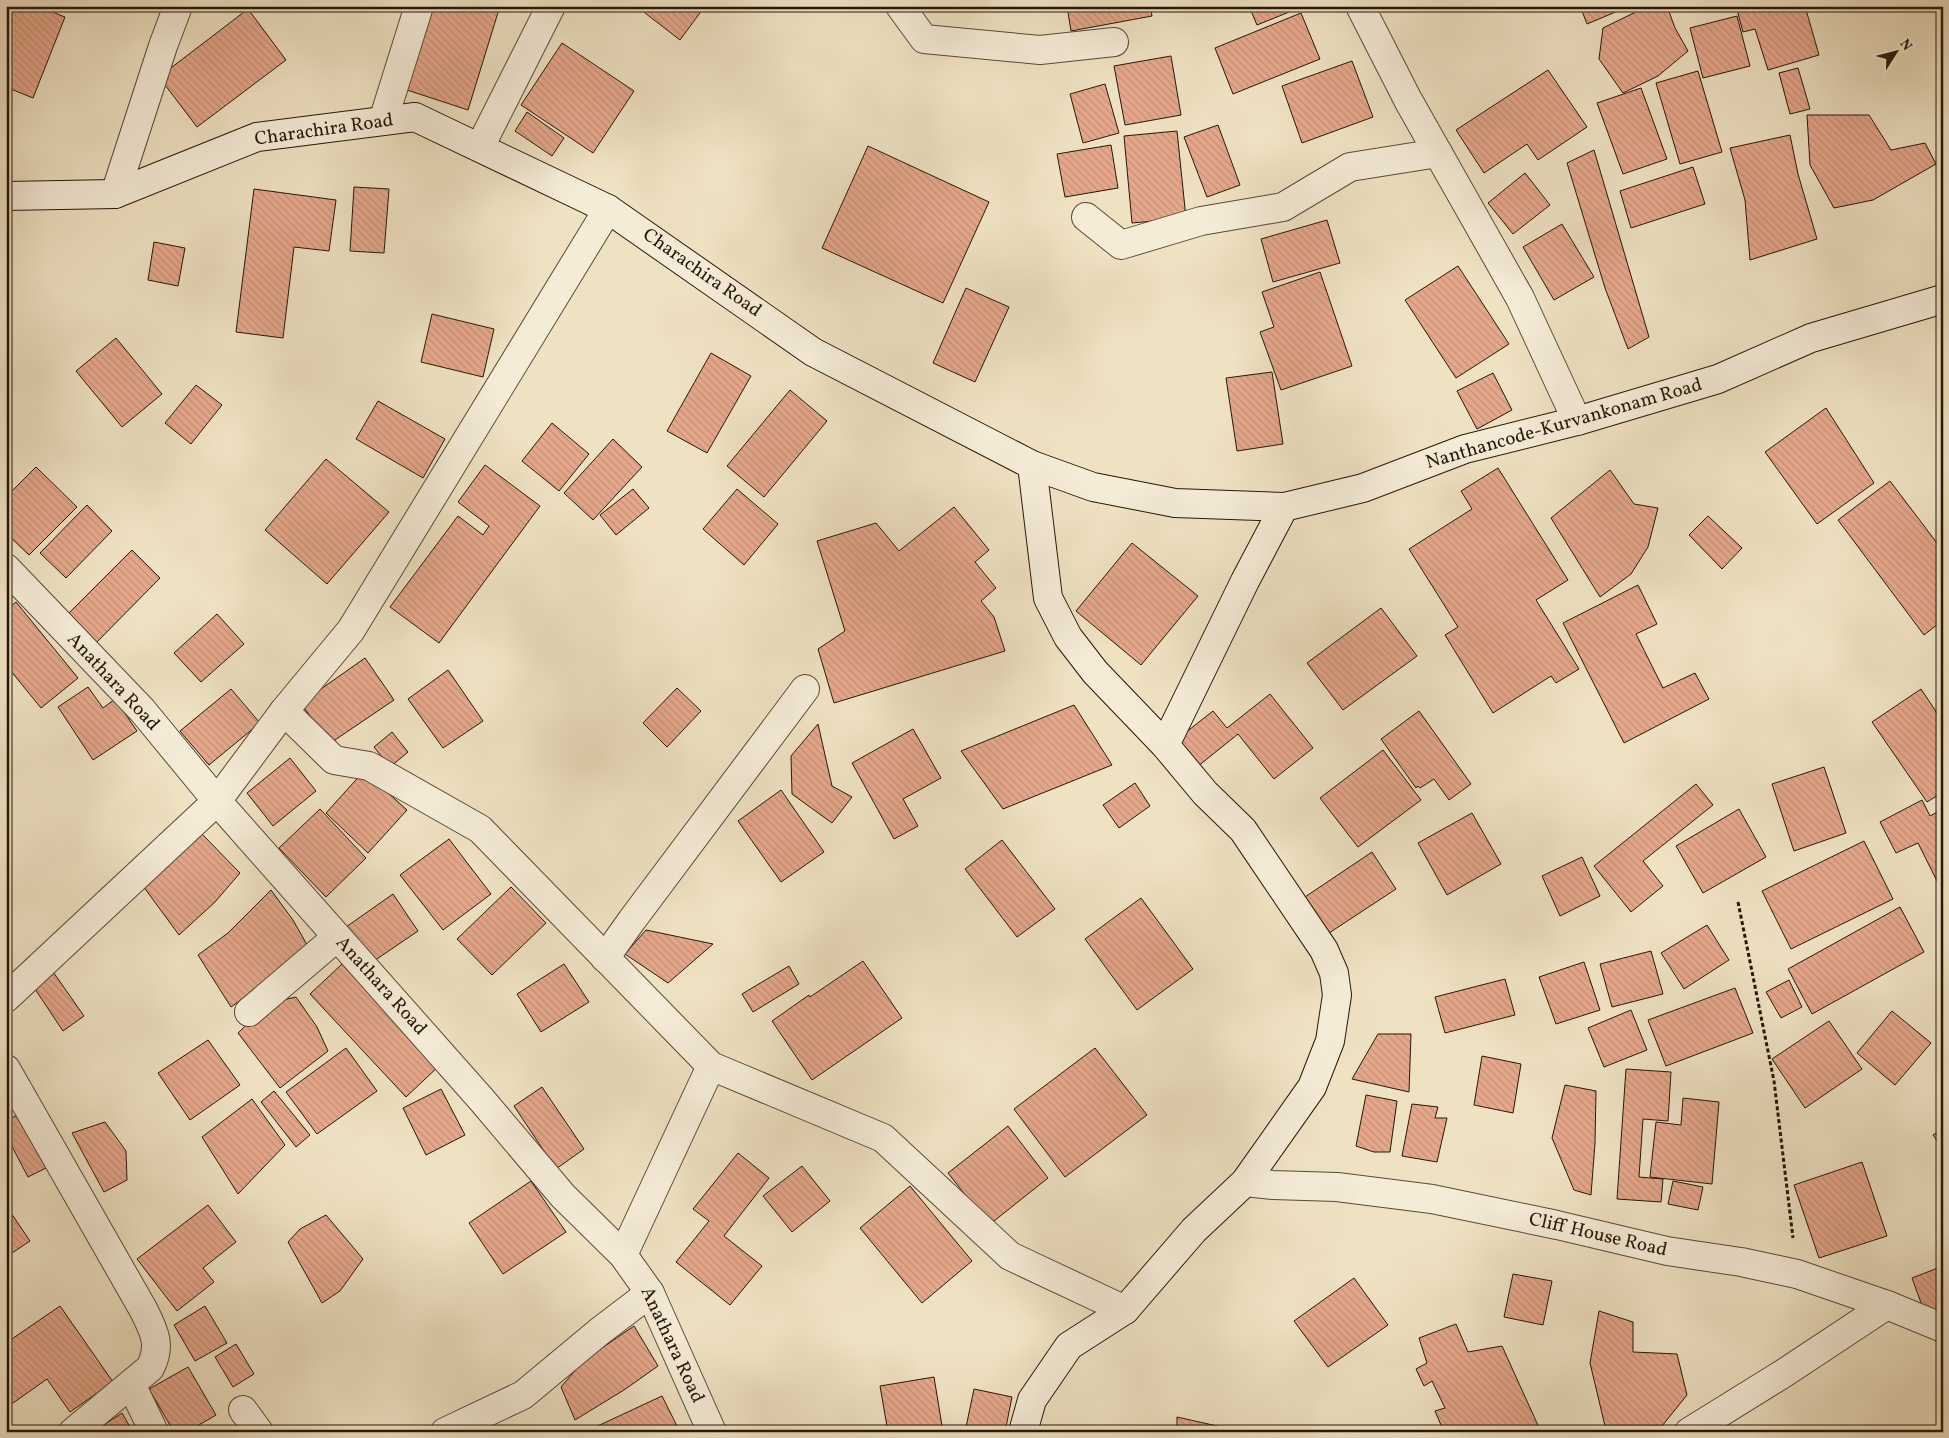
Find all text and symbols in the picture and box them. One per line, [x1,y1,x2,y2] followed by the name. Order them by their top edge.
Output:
[1872,28,1922,78] north arrow
[1895,36,1916,55] text: N
[253,107,395,153] street label: Charachira Road
[637,222,767,324] street label: Charachira Road
[1423,372,1705,476] street label: Nanthancode-Kurvankonam Road
[61,627,165,737] street label: Anathara Road
[329,931,433,1041] street label: Anathara Road
[1526,1206,1670,1264] street label: Cliff House Road
[634,1283,710,1407] street label: Anathara Road

